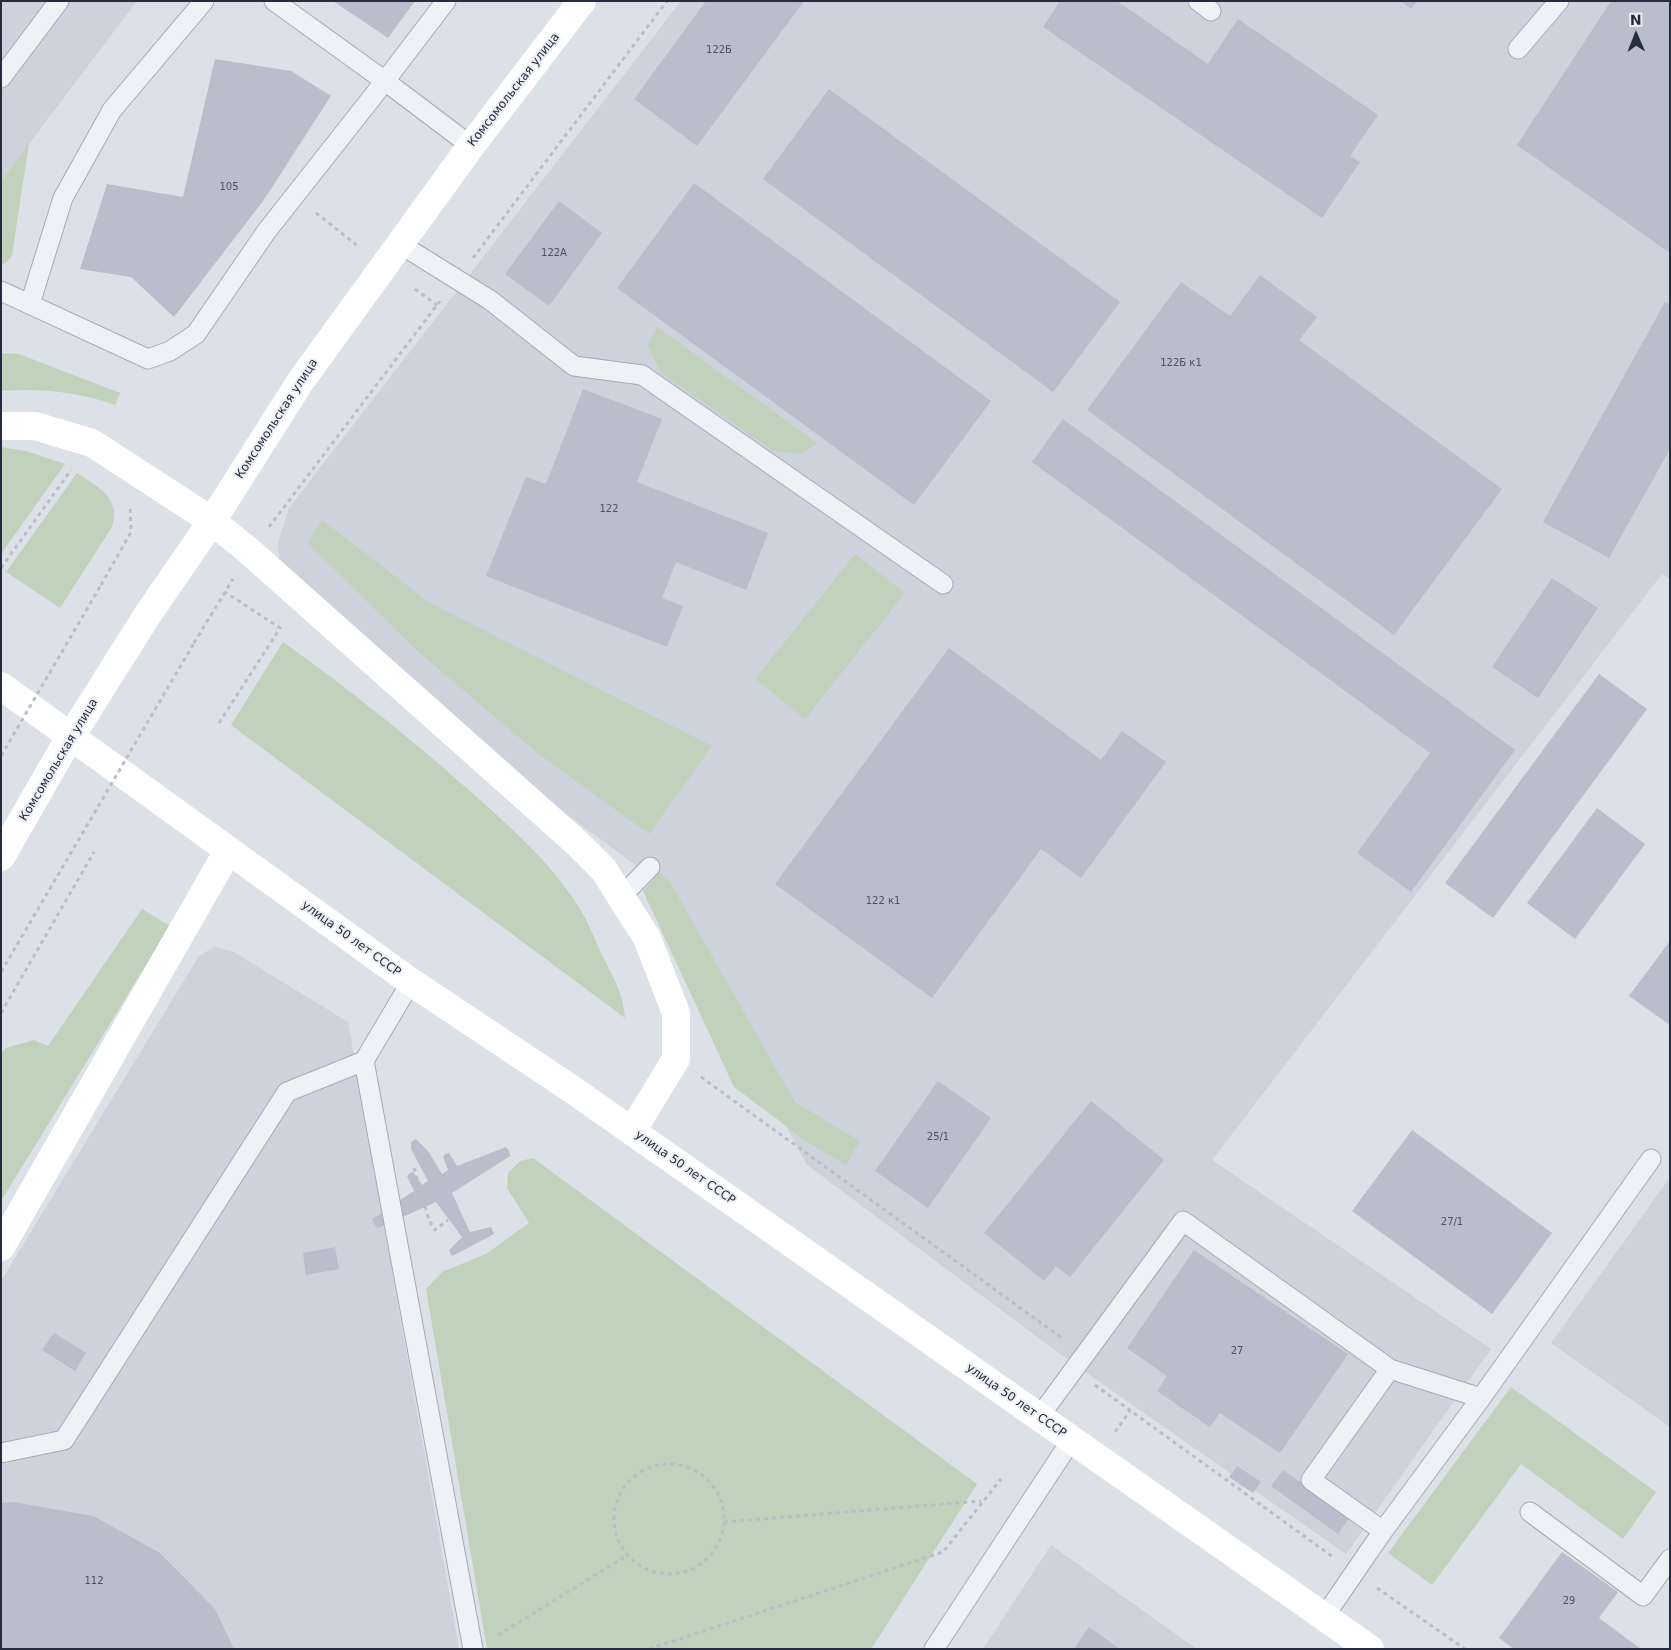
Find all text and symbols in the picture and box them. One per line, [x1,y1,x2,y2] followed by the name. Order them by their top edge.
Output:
[1611,10,1661,60] north arrow
[1630,12,1642,28] text: N
[465,30,563,150] street label: Комсомольская улица
[706,44,732,56] house number: 122Б
[219,181,239,193] house number: 105
[541,247,567,259] house number: 122А
[233,356,321,482] street label: Комсомольская улица
[1160,357,1202,369] house number: 122Б к1
[599,503,619,515] house number: 122
[17,696,101,824] street label: Комсомольская улица
[866,895,900,907] house number: 122 к1
[299,898,403,980] street label: улица 50 лет СССР
[632,1128,738,1208] street label: улица 50 лет СССР
[927,1131,949,1143] house number: 25/1
[1441,1216,1463,1228] house number: 27/1
[1231,1345,1243,1357] house number: 27
[963,1361,1069,1441] street label: улица 50 лет СССР
[84,1575,104,1587] house number: 112
[1563,1595,1575,1607] house number: 29

